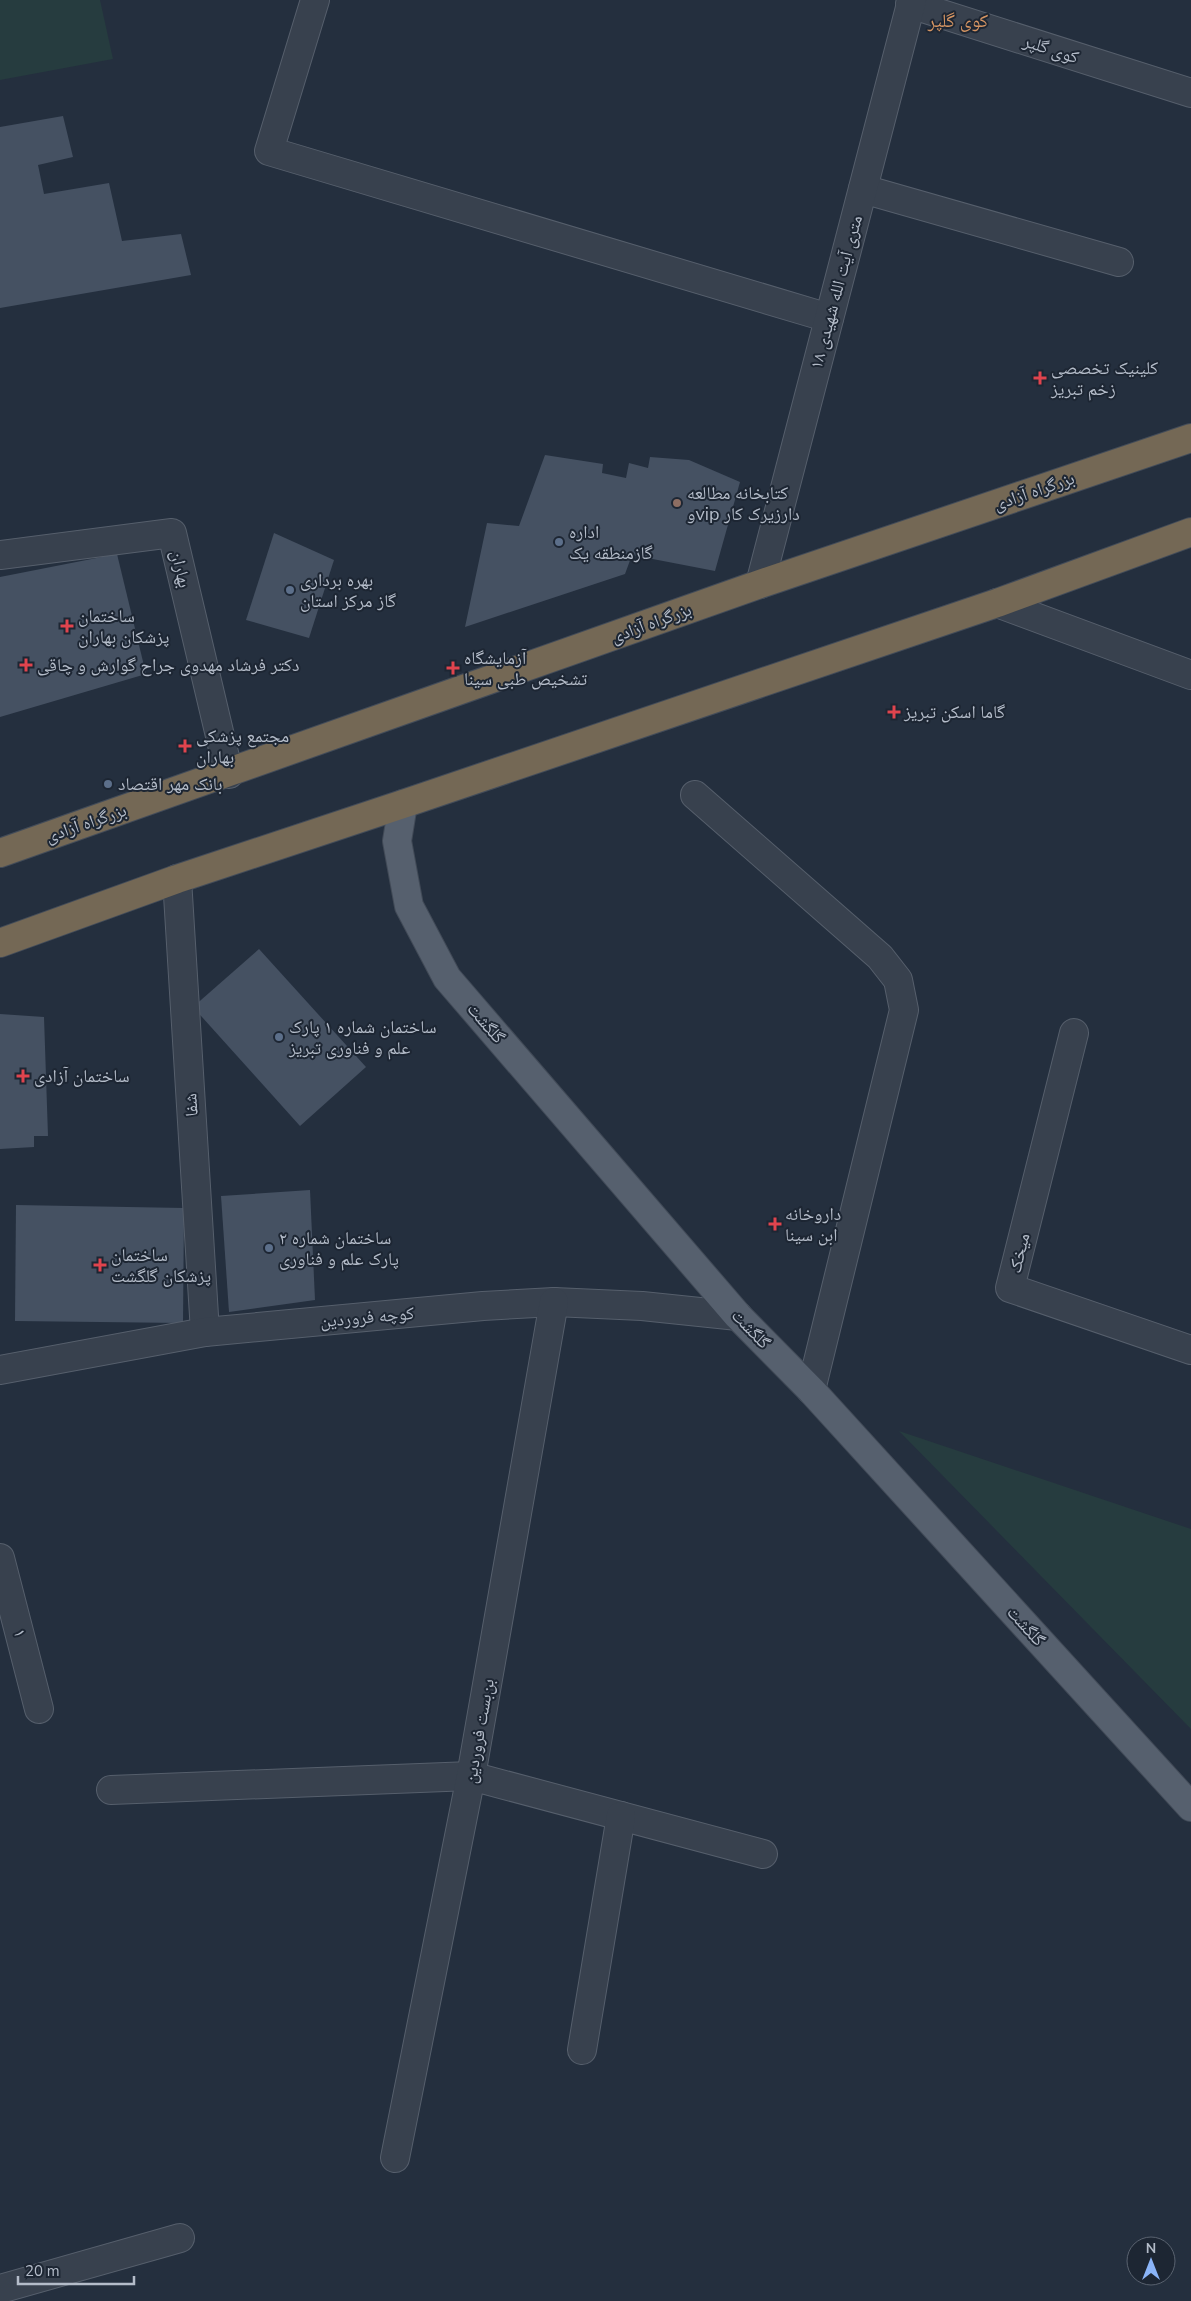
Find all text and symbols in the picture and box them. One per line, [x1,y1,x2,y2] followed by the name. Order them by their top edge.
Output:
[927,8,988,34] district label: کوی گلپر
[1019,28,1082,69] street label: کوی گلپر
[804,212,868,372] street label: ۱۸ متری آیت الله شهیدی
[1050,356,1159,401] place label: کلینیک تخصصی زخم تبریز
[1033,371,1047,385] marker: کلینیک تخصصی زخم تبریز
[990,466,1078,516] street label: بزرگراه آزادی
[687,481,800,526] place label: کتابخانه مطالعه وvip دارزیرک کار
[671,497,683,509] marker: کتابخانه مطالعه وvip دارزیرک کار
[569,520,653,565] place label: اداره گازمنطقه یک
[553,536,565,548] marker: اداره گازمنطقه یک
[165,548,197,590] street label: بهاران
[300,568,397,613] place label: بهره برداری گاز مرکز استان
[284,584,296,596] marker: بهره برداری گاز مرکز استان
[607,597,695,649] street label: بزرگراه آزادی
[78,604,169,649] place label: ساختمان پزشکان بهاران
[60,619,74,633] marker: ساختمان پزشکان بهاران
[464,646,587,691] place label: آزمایشگاه تشخیص طبی سینا
[37,653,299,677] place label: دکتر فرشاد مهدوی جراح گوارش و چاقی
[19,658,33,672] marker: دکتر فرشاد مهدوی جراح گوارش و چاقی
[446,661,460,675] marker: آزمایشگاه تشخیص طبی سینا
[903,700,1006,724] place label: گاما اسکن تبریز
[888,706,900,718] marker: گاما اسکن تبریز
[196,724,289,769] place label: مجتمع پزشکی بهاران
[178,739,192,753] marker: مجتمع پزشکی بهاران
[118,772,222,796] place label: بانک مهر اقتصاد
[102,778,114,790] marker: بانک مهر اقتصاد
[42,798,130,848] street label: بزرگراه آزادی
[462,997,511,1049] street label: گلگشت
[288,1015,437,1060] place label: ساختمان شماره ۱ پارک علم و فناوری تبریز
[273,1031,285,1043] marker: ساختمان شماره ۱ پارک علم و فناوری تبریز
[34,1064,130,1088] place label: ساختمان آزادی
[16,1069,30,1083] marker: ساختمان آزادی
[178,1093,204,1117] street label: شفا
[785,1202,841,1247] place label: داروخانه ابن سینا
[769,1218,781,1230] marker: داروخانه ابن سینا
[279,1226,399,1271] place label: ساختمان شماره ۲ پارک علم و فناوری
[1002,1230,1036,1276] street label: میخک
[263,1242,275,1254] marker: ساختمان شماره ۲ پارک علم و فناوری
[111,1243,211,1288] place label: ساختمان پزشکان گلگشت
[93,1258,107,1272] marker: ساختمان پزشکان گلگشت
[319,1301,416,1333] street label: کوچه فروردین
[726,1304,776,1355] street label: گلگشت
[1001,1601,1051,1652] street label: گلگشت
[7,1626,33,1640] street label: ۱
[458,1677,500,1785] street label: بن‌بست فروردین
[1126,2236,1176,2286] north arrow
[1146,2239,1156,2258] text: N
[18,2254,134,2286] scale bar
[25,2261,60,2281] text: 20 m

